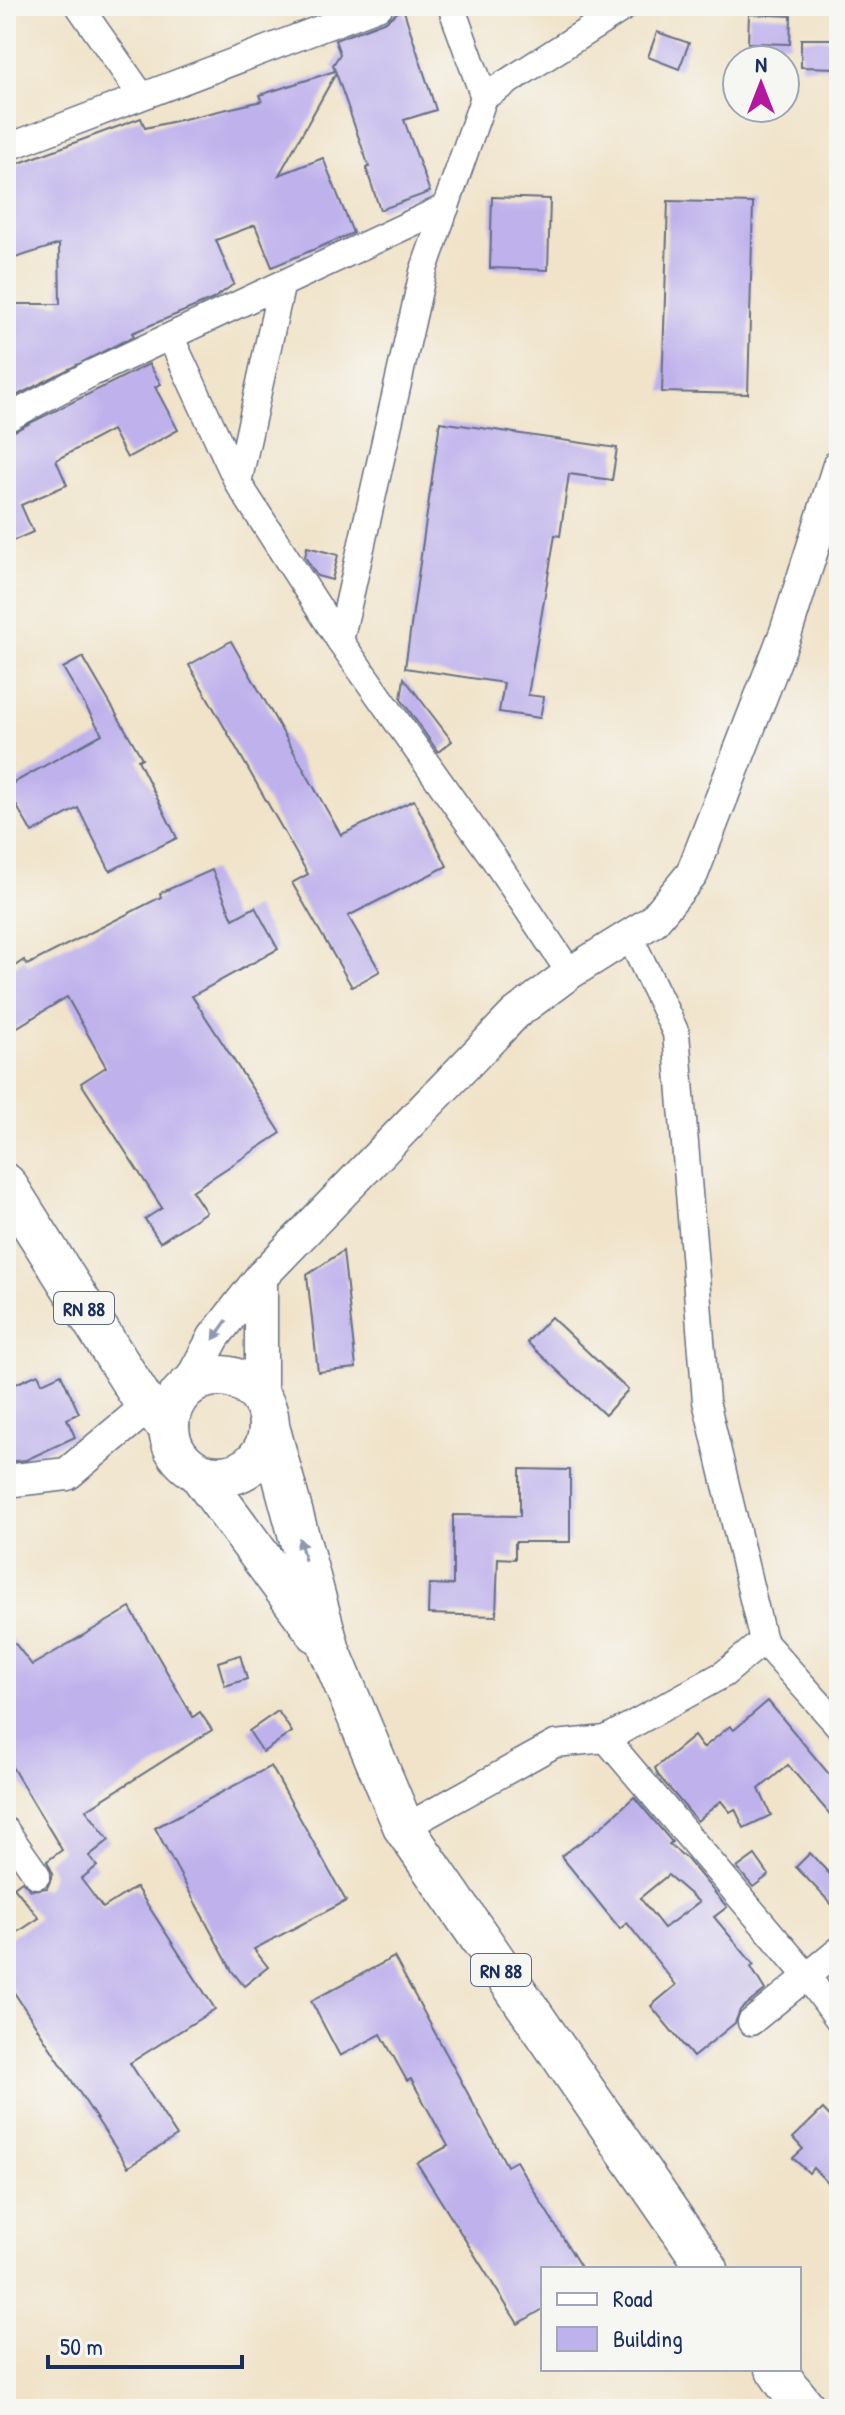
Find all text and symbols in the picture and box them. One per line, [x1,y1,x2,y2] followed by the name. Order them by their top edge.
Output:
[721,44,801,124] north arrow
[755,49,767,79] text: N
[54,1292,114,1324] road number: RN 88
[213,1320,228,1341] one-way arrow
[296,1536,308,1561] one-way arrow
[471,1954,531,1986] road number: RN 88
[541,2267,801,2371] legend
[613,2282,652,2314] text: Road
[48,2319,242,2369] scale bar
[613,2322,683,2354] text: Building
[60,2330,103,2362] text: 50 m

